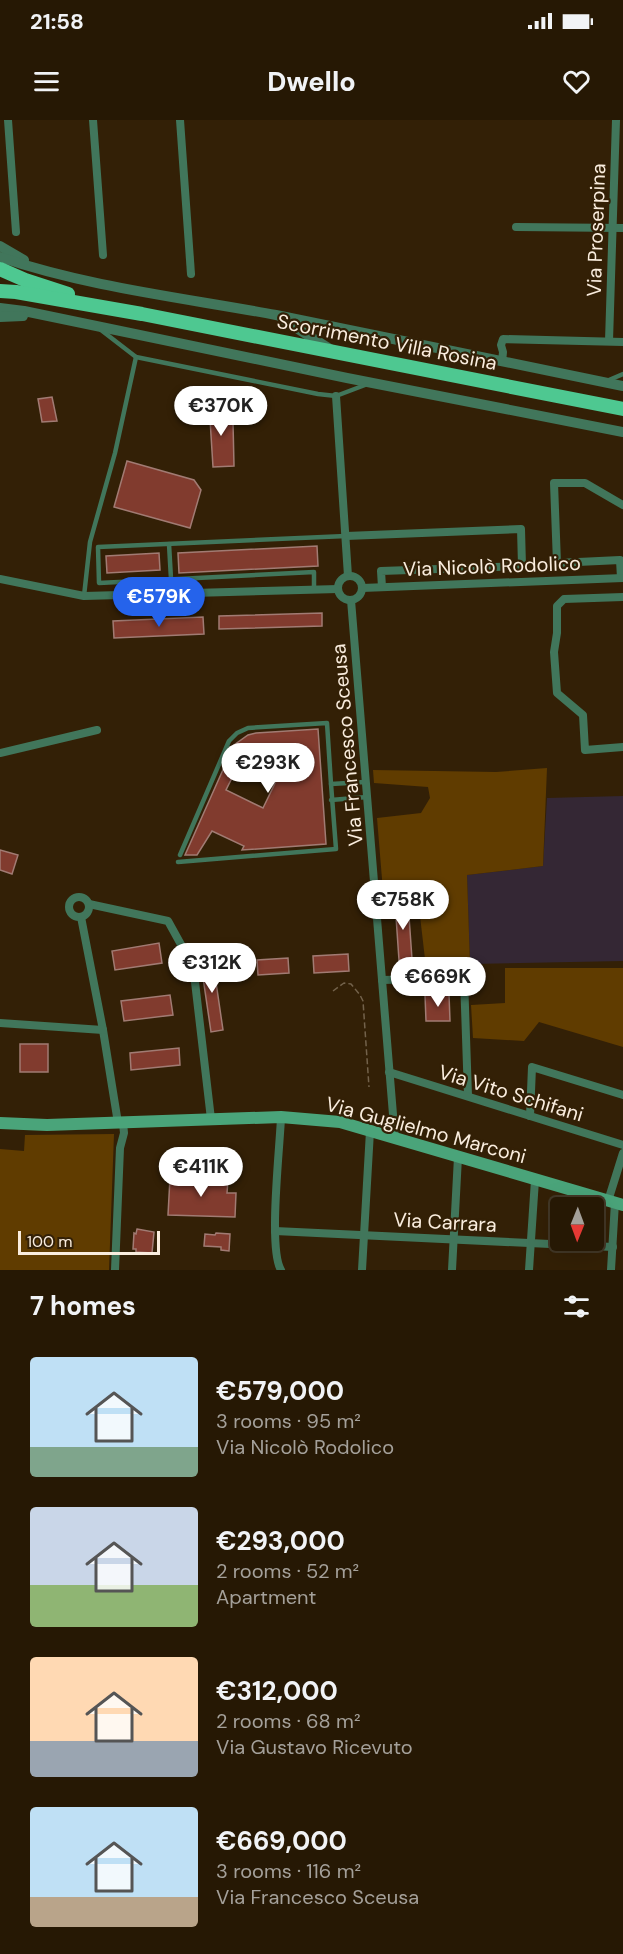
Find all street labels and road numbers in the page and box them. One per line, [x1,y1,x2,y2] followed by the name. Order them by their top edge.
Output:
[581,163,611,297] street label: Via Proserpina
[275,308,499,376] street label: Scorrimento Villa Rosina
[403,550,581,582] street label: Via Nicolò Rodolico
[325,643,369,847] street label: Via Francesco Sceusa
[435,1059,587,1127] street label: Via Vito Schifani
[323,1091,529,1169] street label: Via Guglielmo Marconi
[393,1206,497,1238] street label: Via Carrara

